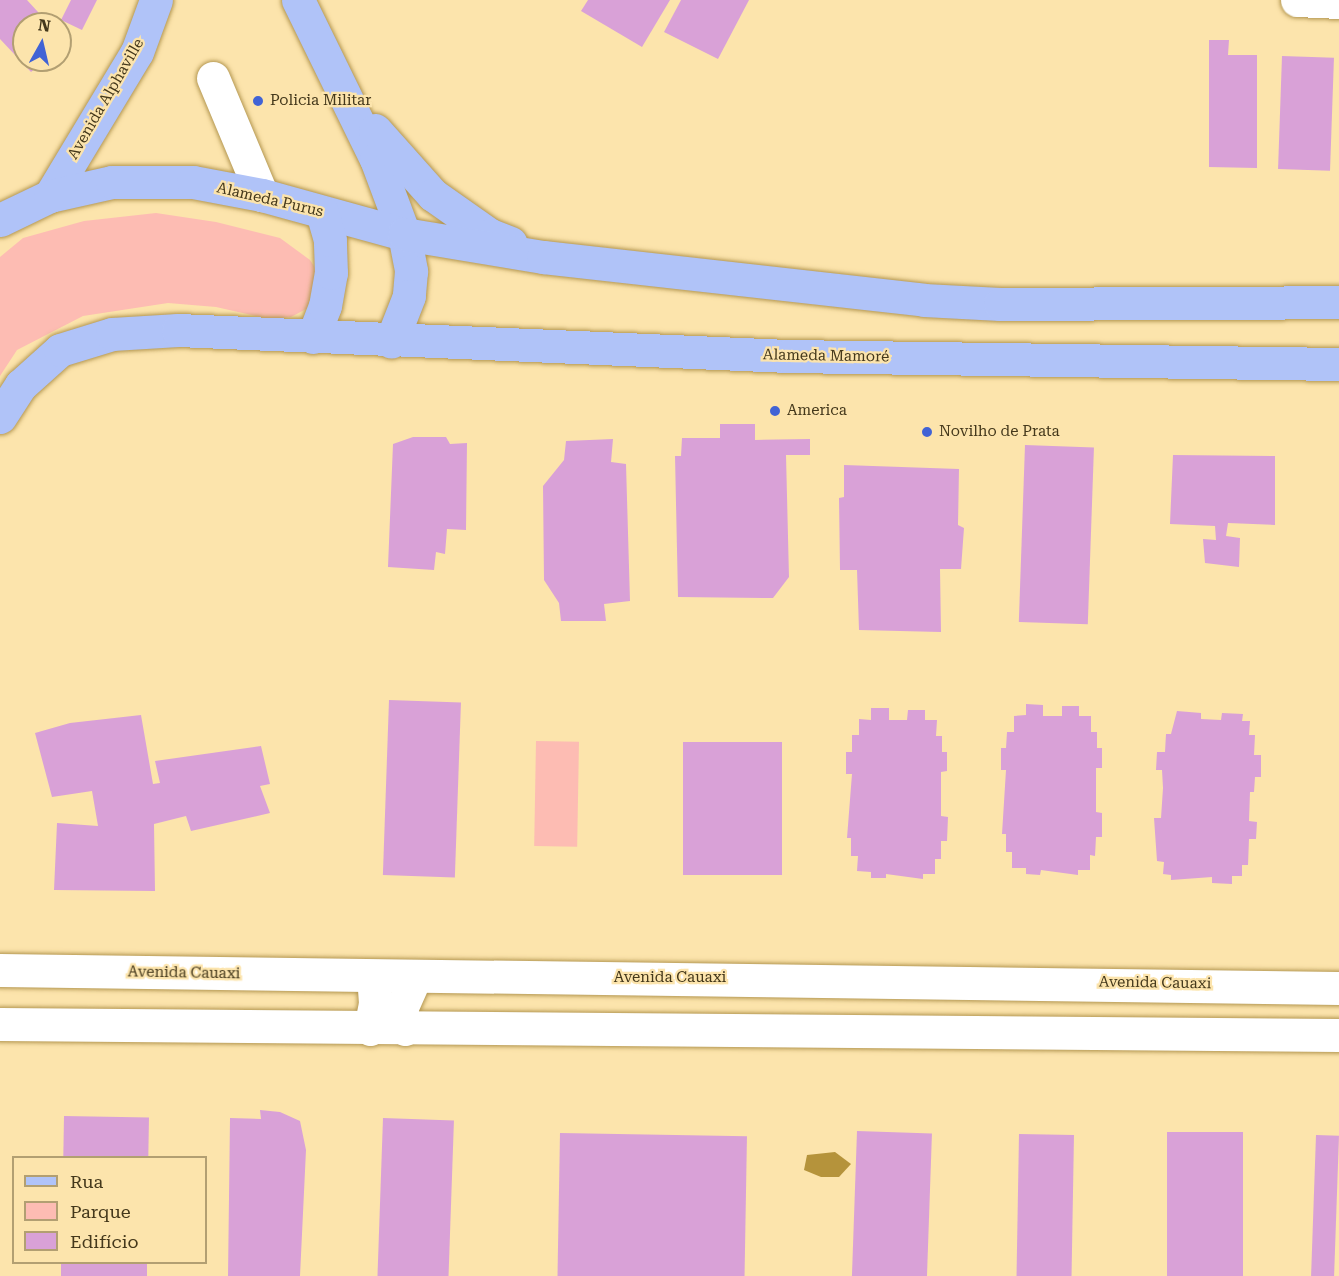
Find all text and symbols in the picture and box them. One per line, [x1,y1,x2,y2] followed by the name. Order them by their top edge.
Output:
[12,12,72,72] north arrow
[37,15,52,36] text: N
[64,36,148,162] street label: Avenida Alphaville
[270,92,371,110] place label: Policia Militar
[251,94,265,108] marker: Policia Militar
[215,179,325,221] street label: Alameda Purus
[763,346,889,366] street label: Alameda Mamoré
[787,402,847,420] place label: America
[768,404,782,418] marker: America
[939,423,1060,441] place label: Novilho de Prata
[920,425,934,439] marker: Novilho de Prata
[128,963,240,983] street label: Avenida Cauaxi
[614,969,726,987] street label: Avenida Cauaxi
[1099,973,1211,993] street label: Avenida Cauaxi
[12,1156,207,1264] legend
[70,1171,103,1192] text: Rua
[70,1201,131,1222] text: Parque
[70,1231,138,1252] text: Edifício

